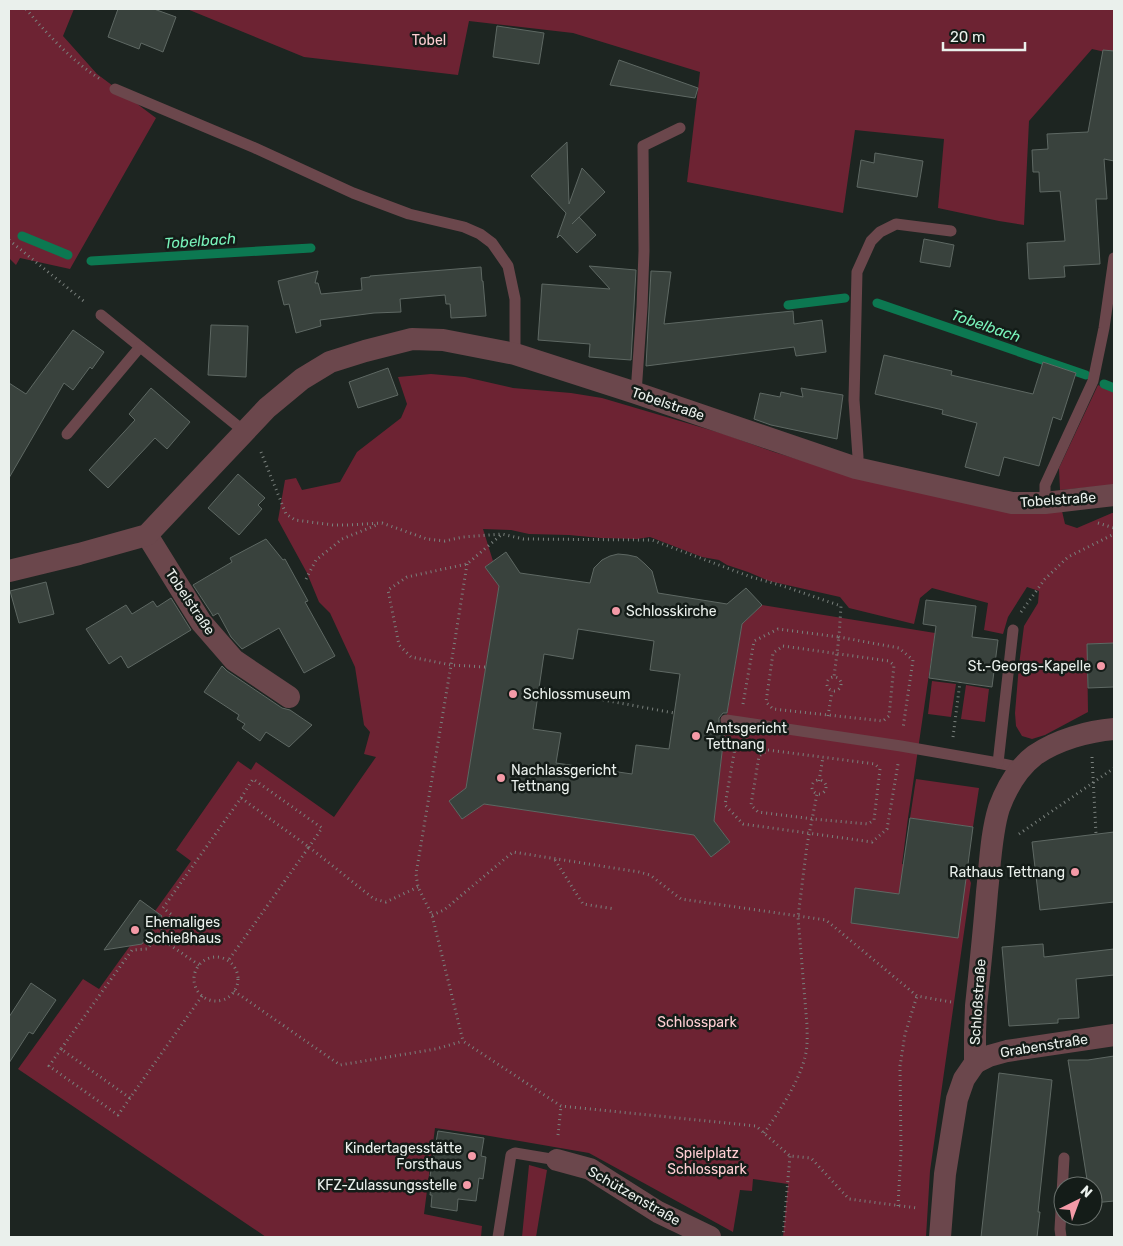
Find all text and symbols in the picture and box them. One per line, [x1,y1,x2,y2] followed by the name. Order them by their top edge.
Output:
[943,20,1026,52] scale bar
[950,28,985,46] text: 20 m
[412,32,446,49] park label: Tobel
[163,230,237,252] water label: Tobelbach
[949,306,1023,346] water label: Tobelbach
[629,384,707,424] street label: Tobelstraße
[1019,489,1097,511] street label: Tobelstraße
[162,566,218,638] street label: Tobelstraße
[626,603,717,620] place label: Schlosskirche
[610,605,622,617] marker: Schlosskirche
[968,658,1091,675] place label: St.-Georgs-Kapelle
[1095,660,1107,672] marker: St.-Georgs-Kapelle
[523,686,630,703] place label: Schlossmuseum
[507,688,519,700] marker: Schlossmuseum
[706,720,787,753] place label: Amtsgericht Tettnang
[690,730,702,742] marker: Amtsgericht Tettnang
[511,762,617,795] place label: Nachlassgericht Tettnang
[495,772,507,784] marker: Nachlassgericht Tettnang
[949,864,1065,881] place label: Rathaus Tettnang
[1069,866,1081,878] marker: Rathaus Tettnang
[145,914,221,947] place label: Ehemaliges Schießhaus
[129,924,141,936] marker: Ehemaliges Schießhaus
[967,958,989,1046] street label: Schloßstraße
[657,1014,737,1031] park label: Schlosspark
[999,1031,1089,1061] street label: Grabenstraße
[345,1140,462,1173] place label: Kindertagesstätte Forsthaus
[667,1145,747,1178] park label: Spielplatz Schlosspark
[466,1150,478,1162] marker: Kindertagesstätte Forsthaus
[585,1163,683,1229] street label: Schützenstraße
[1053,1176,1103,1226] north arrow
[317,1177,457,1194] place label: KFZ-Zulassungsstelle
[461,1179,473,1191] marker: KFZ-Zulassungsstelle
[1077,1182,1096,1201] text: N

